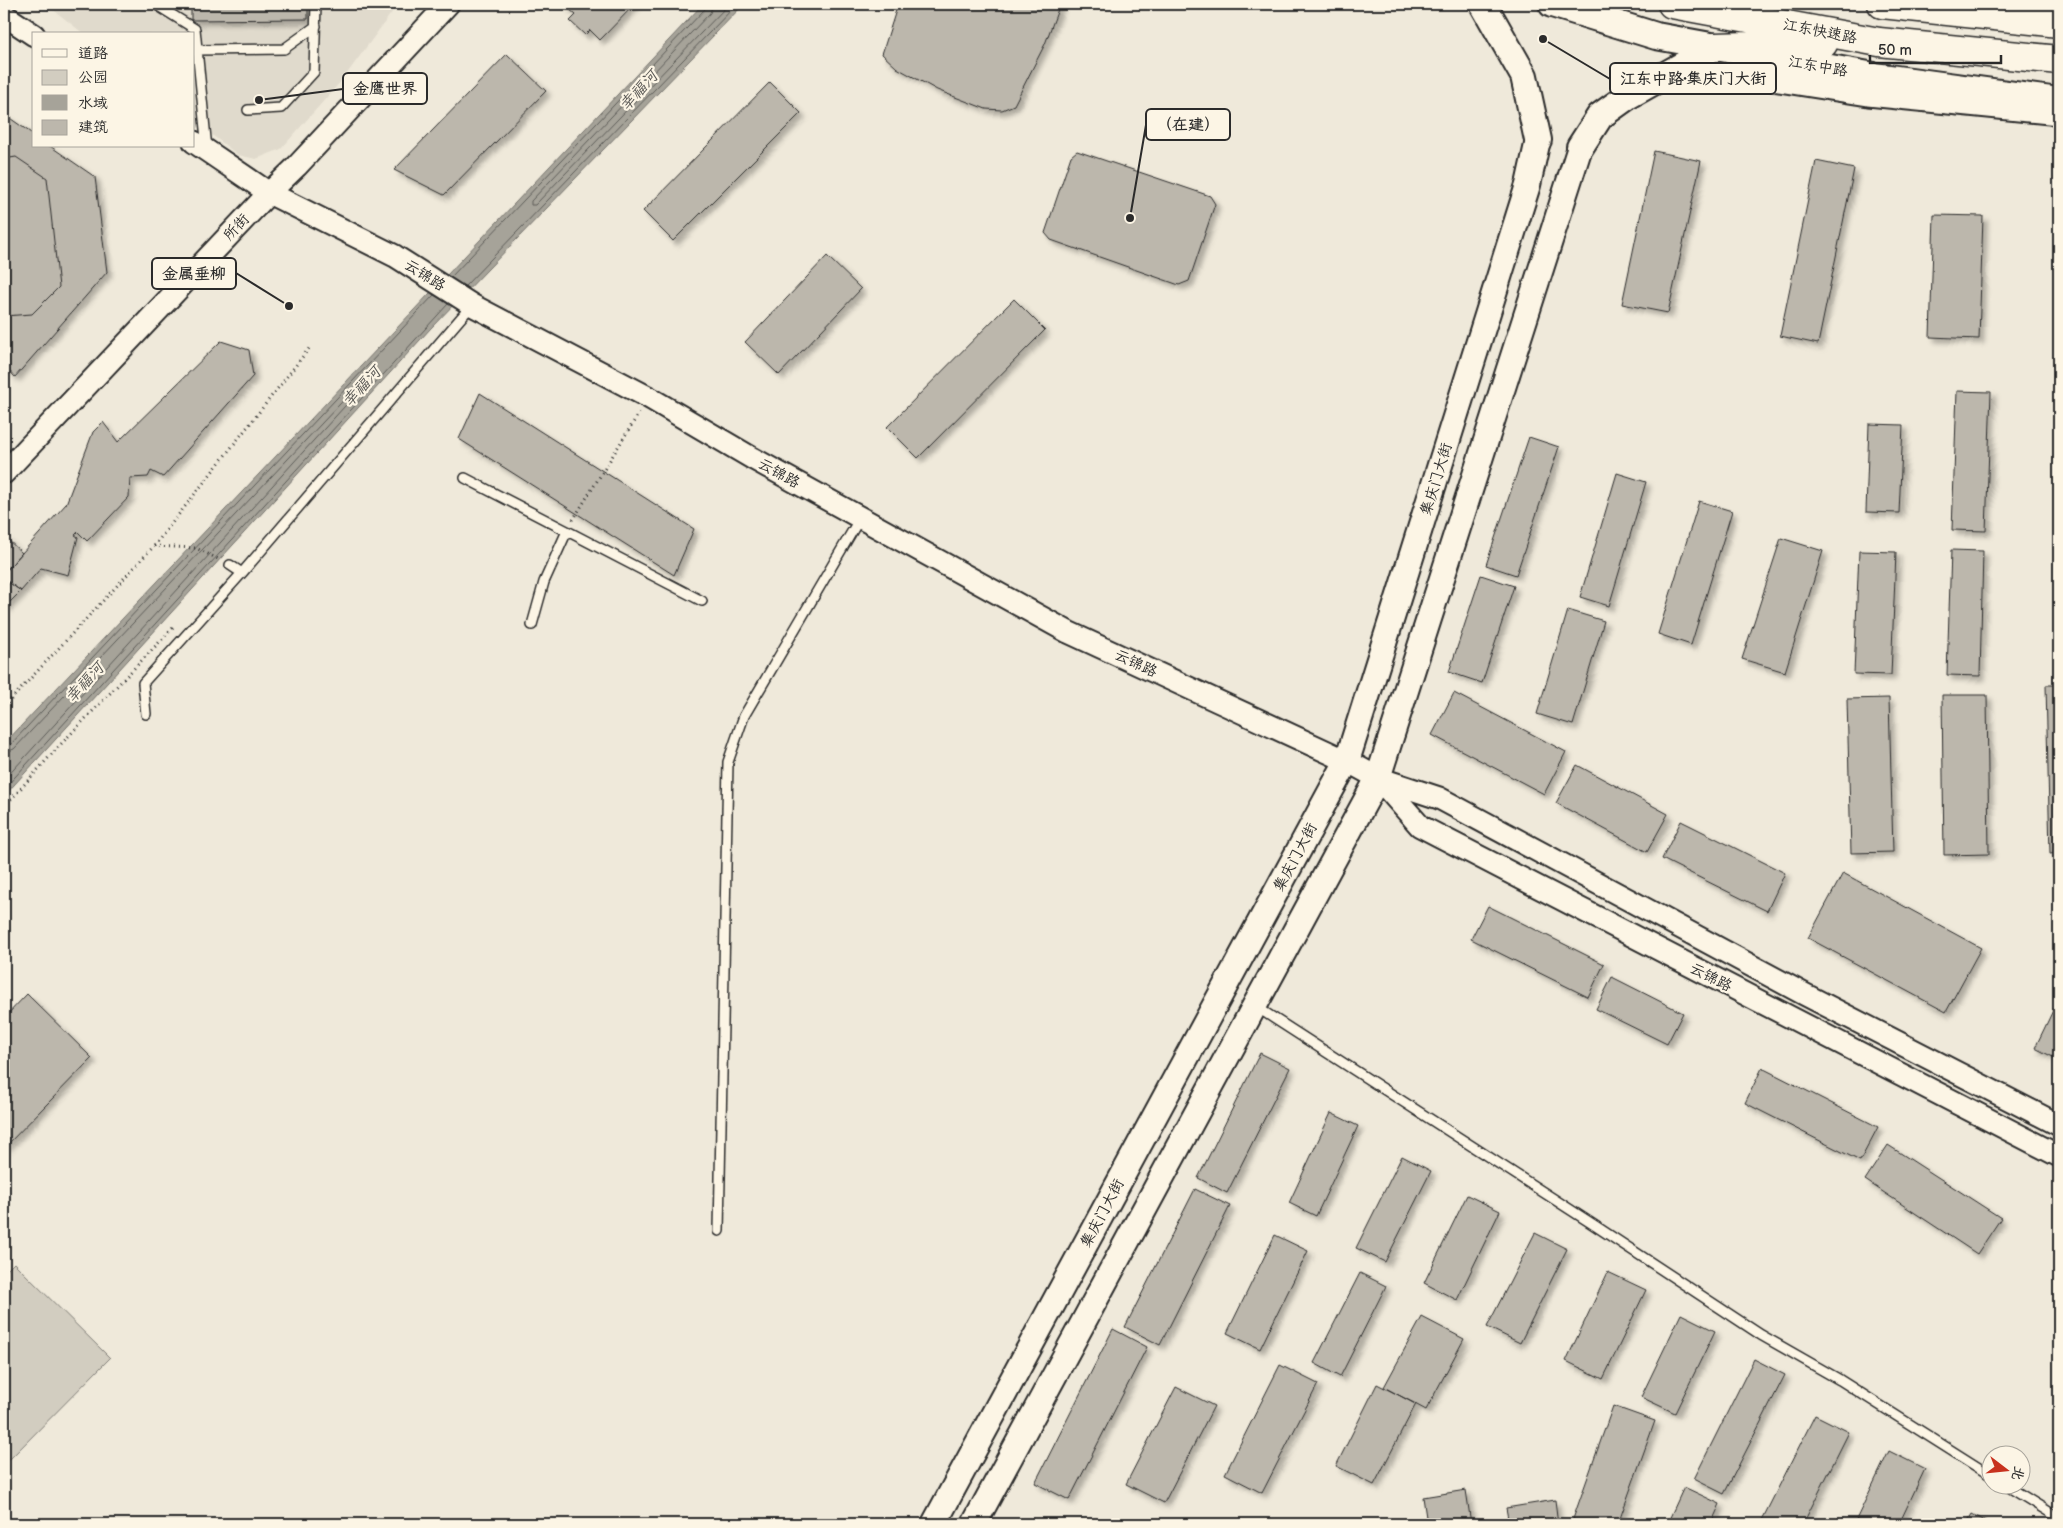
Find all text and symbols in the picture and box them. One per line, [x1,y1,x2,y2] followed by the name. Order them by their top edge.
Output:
[1781,15,1859,48] street label: 江东快速路
[32,32,195,148] legend
[1870,32,2002,64] scale bar
[1878,41,1912,60] text: 50 m
[78,44,108,63] text: 道路
[1787,52,1849,81] street label: 江东中路
[1610,63,1776,94] callout: 江东中路·集庆门大街
[616,65,664,115] water label: 幸福河
[78,68,108,87] text: 公园
[1620,70,1766,89] text: 江东中路·集庆门大街
[343,73,427,104] callout: 金鹰世界
[353,80,417,99] text: 金鹰世界
[78,94,108,113] text: 水域
[1146,109,1230,140] callout: （在建）
[1156,116,1220,135] text: （在建）
[78,118,108,137] text: 建筑
[219,210,254,245] street label: 所街
[401,255,449,295] street label: 云锦路
[152,258,236,289] callout: 金属垂柳
[162,265,226,284] text: 金属垂柳
[339,361,387,411] water label: 幸福河
[1416,440,1457,518] street label: 集庆门大街
[754,454,803,493] street label: 云锦路
[1111,645,1160,682] street label: 云锦路
[62,657,110,707] water label: 幸福河
[1269,820,1321,895] street label: 集庆门大街
[1686,959,1735,996] street label: 云锦路
[1076,1176,1128,1251] street label: 集庆门大街
[1980,1446,2030,1496] north arrow
[2008,1464,2028,1483] text: 北

